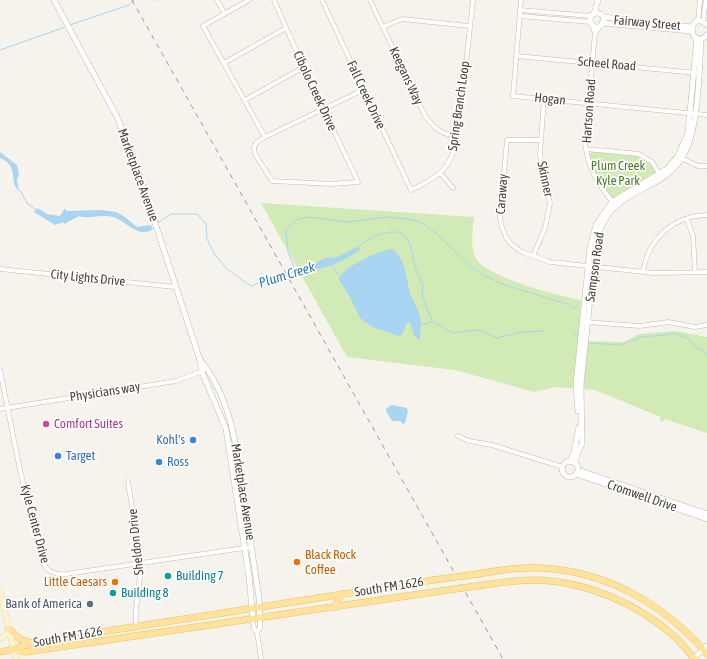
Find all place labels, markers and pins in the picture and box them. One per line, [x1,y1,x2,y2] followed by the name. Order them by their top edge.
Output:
[54,416,123,432] place label: Comfort Suites
[41,419,51,429] marker: Comfort Suites
[156,432,185,448] place label: Kohl's
[188,435,198,445] marker: Kohl's
[66,448,95,464] place label: Target
[53,451,63,461] marker: Target
[167,454,189,470] place label: Ross
[154,457,164,467] marker: Ross
[305,547,356,578] place label: Black Rock Coffee
[292,557,302,567] marker: Black Rock Coffee
[176,568,224,584] place label: Building 7
[163,571,173,581] marker: Building 7
[44,574,107,590] place label: Little Caesars
[110,577,120,587] marker: Little Caesars
[121,585,169,601] place label: Building 8
[108,588,118,598] marker: Building 8
[5,596,82,612] place label: Bank of America
[85,599,95,609] marker: Bank of America

